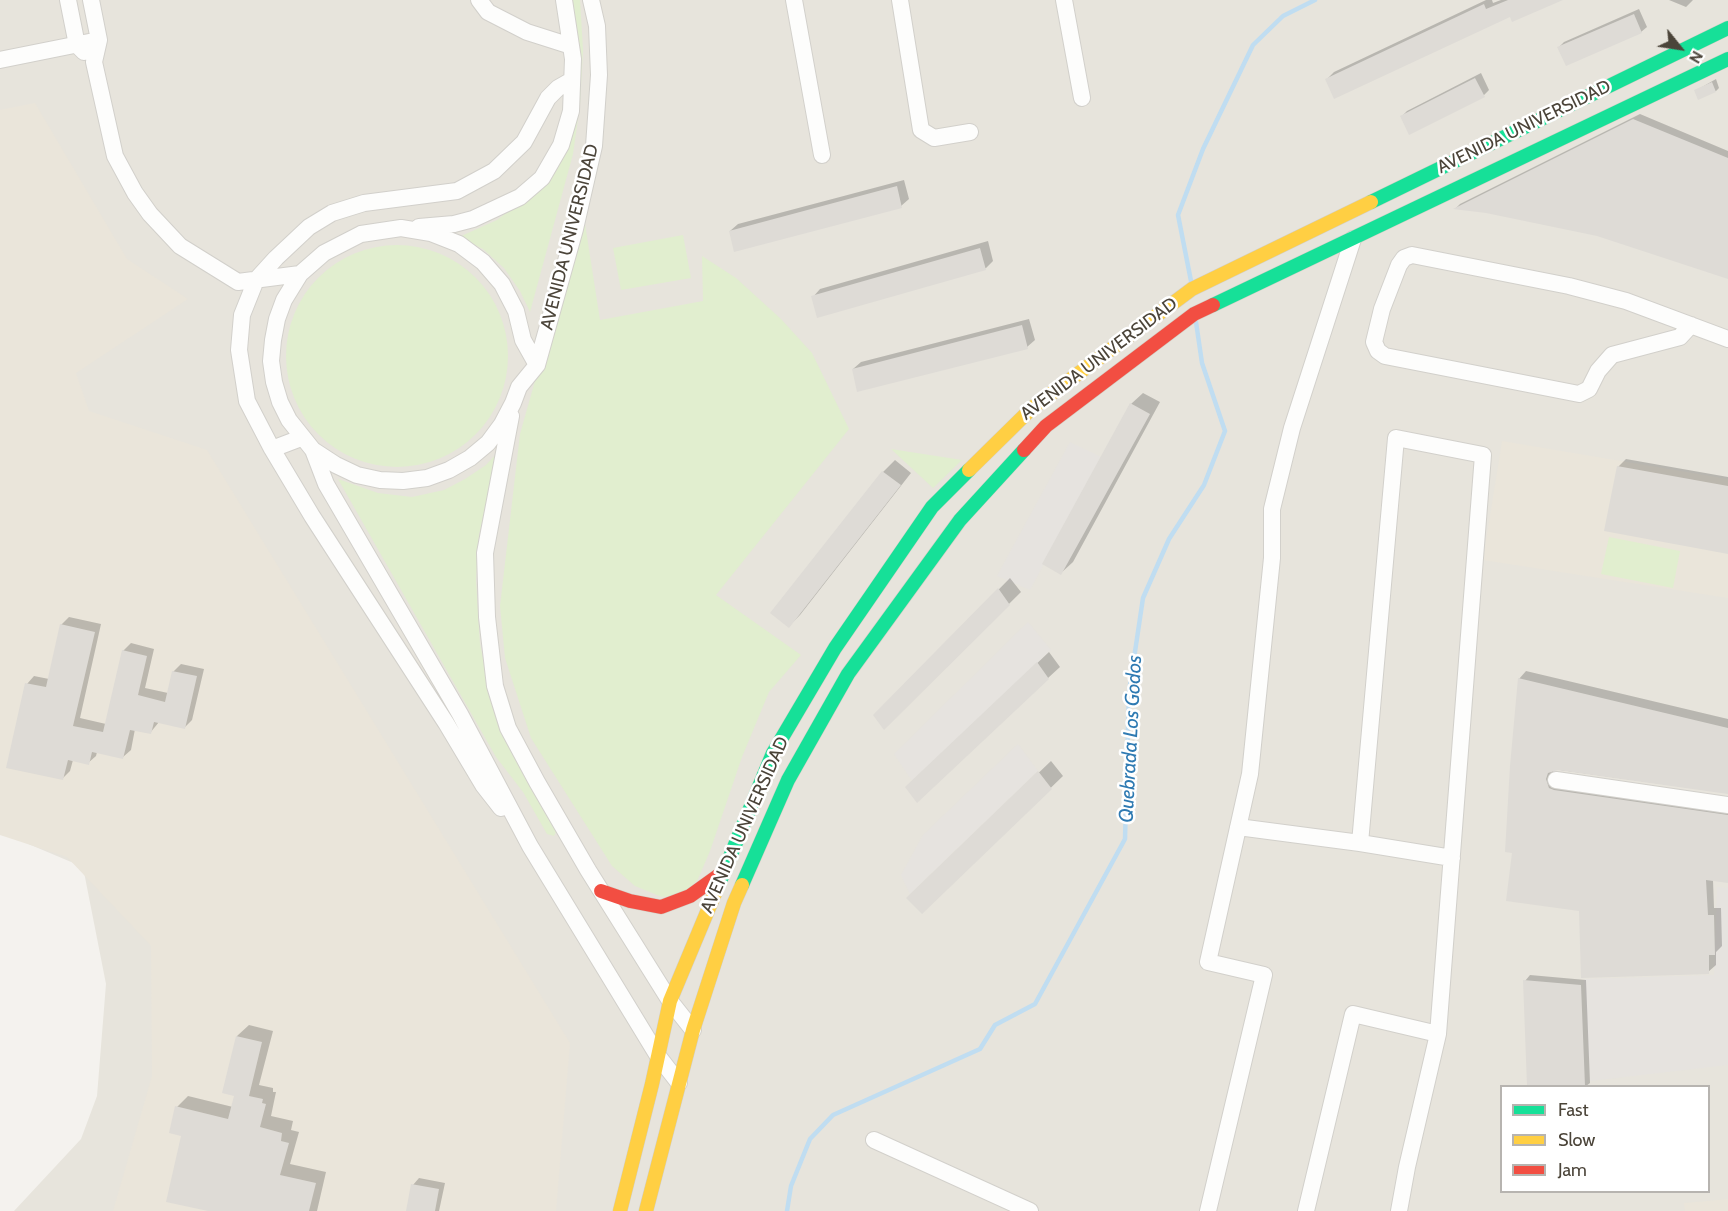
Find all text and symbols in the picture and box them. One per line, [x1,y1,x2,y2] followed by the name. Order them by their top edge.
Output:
[1650,18,1710,78] north arrow
[1685,48,1707,67] text: N
[1434,76,1614,178] street label: AVENIDA UNIVERSIDAD
[536,142,604,332] street label: AVENIDA UNIVERSIDAD
[1016,293,1182,425] street label: AVENIDA UNIVERSIDAD
[1115,655,1147,823] water label: Quebrada Los Godos
[696,734,794,916] street label: AVENIDA UNIVERSIDAD
[1500,1085,1710,1193] legend
[1558,1099,1589,1121] text: Fast
[1558,1129,1595,1151] text: Slow
[1558,1159,1587,1181] text: Jam

